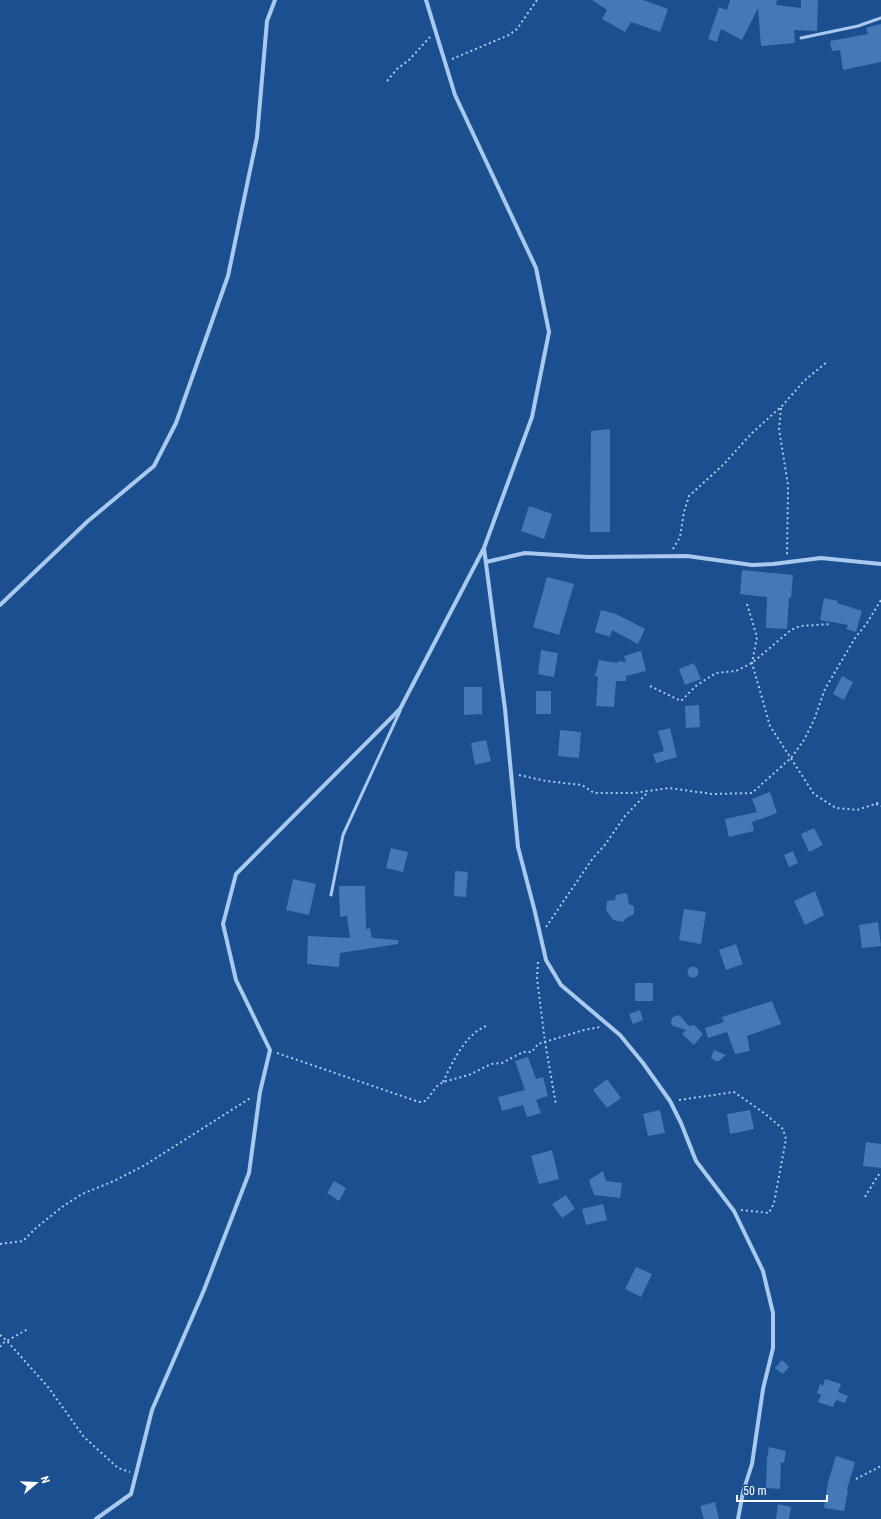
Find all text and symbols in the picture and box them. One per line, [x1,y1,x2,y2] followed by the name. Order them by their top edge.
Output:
[16,1463,56,1503] north arrow
[38,1475,52,1485] text: N
[737,1477,827,1503] scale bar
[743,1484,767,1498] text: 50 m

